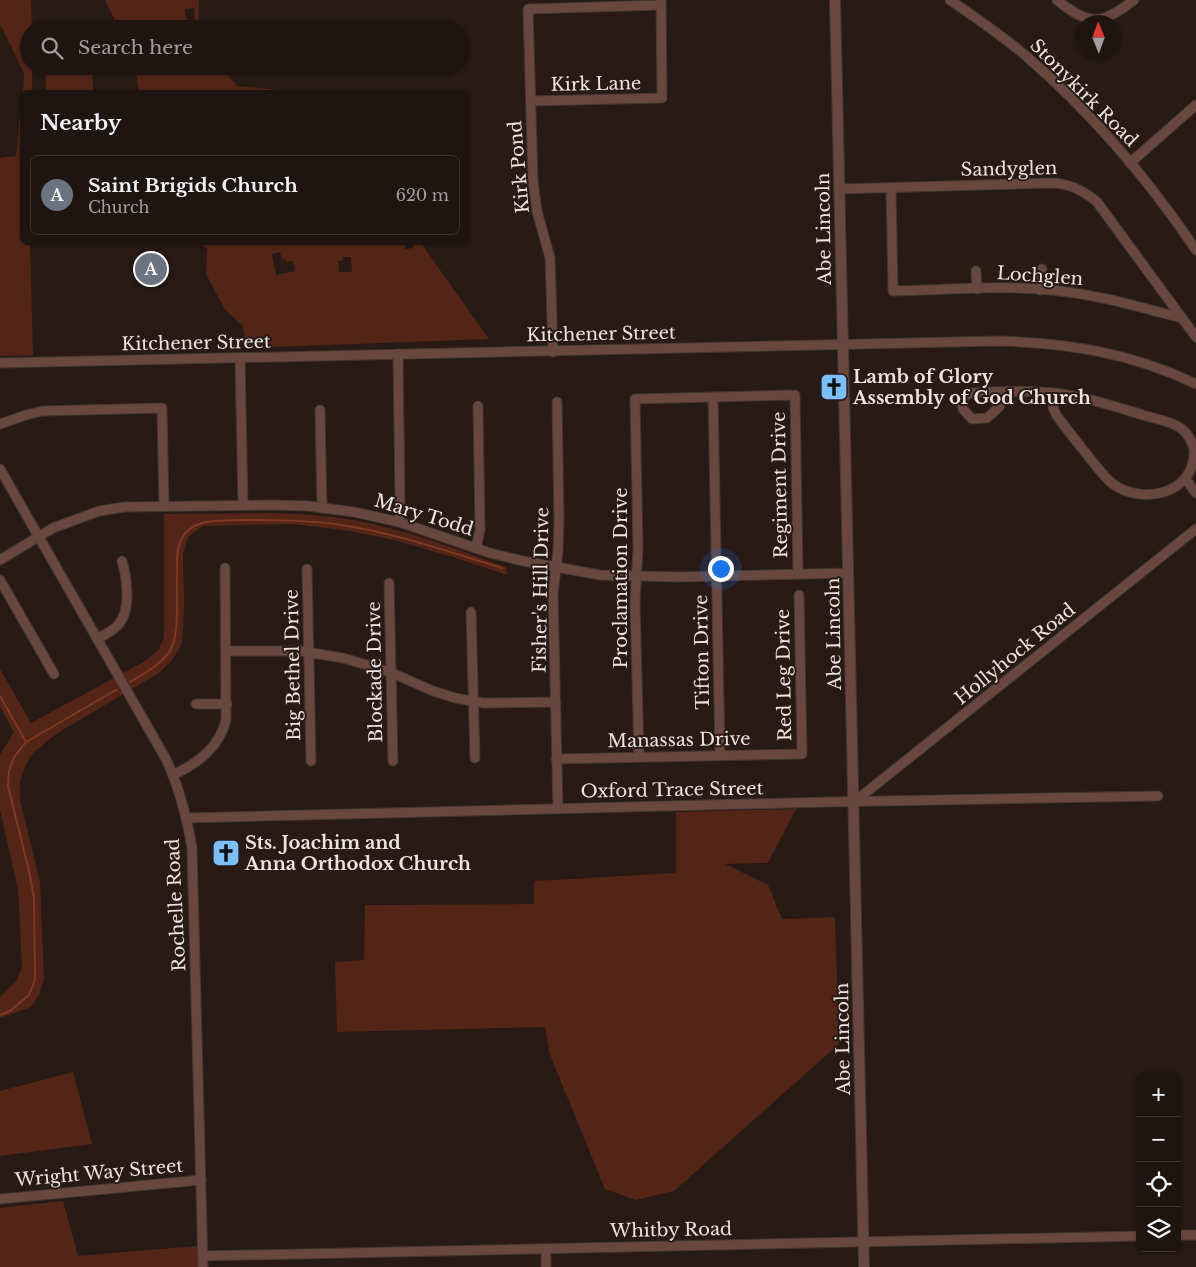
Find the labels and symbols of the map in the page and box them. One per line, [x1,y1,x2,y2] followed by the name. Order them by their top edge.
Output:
[1076,15,1121,60] north arrow
[1026,35,1142,151] street label: Stonykirk Road
[551,72,641,96] street label: Kirk Lane
[504,120,534,214] street label: Kirk Pond
[961,157,1057,181] street label: Sandyglen
[812,173,836,286] street label: Abe Lincoln
[135,250,167,288] pin: A
[996,262,1084,290] street label: Lochglen
[526,322,676,346] street label: Kitchener Street
[121,331,271,355] street label: Kitchener Street
[852,366,1091,409] place label: Lamb of Glory Assembly of God Church
[819,372,849,402] church icon: Lamb of Glory Assembly of God Church
[768,411,792,559] street label: Regiment Drive
[610,487,632,669] street label: Proclamation Drive
[372,490,476,540] street label: Mary Todd
[529,507,553,673] street label: Fisher's Hill Drive
[708,556,734,582] your location
[822,578,846,691] street label: Abe Lincoln
[281,589,305,741] street label: Big Bethel Drive
[690,594,714,710] street label: Tifton Drive
[950,599,1080,709] street label: Hollyhock Road
[363,601,387,743] street label: Blockade Drive
[772,609,796,741] street label: Red Leg Drive
[607,728,751,752] street label: Manassas Drive
[580,777,764,803] street label: Oxford Trace Street
[244,832,471,875] place label: Sts. Joachim and Anna Orthodox Church
[162,838,190,972] street label: Rochelle Road
[211,838,241,868] church icon: Sts. Joachim and Anna Orthodox Church
[831,983,855,1096] street label: Abe Lincoln
[13,1155,184,1191] street label: Wright Way Street
[609,1218,732,1242] street label: Whitby Road

